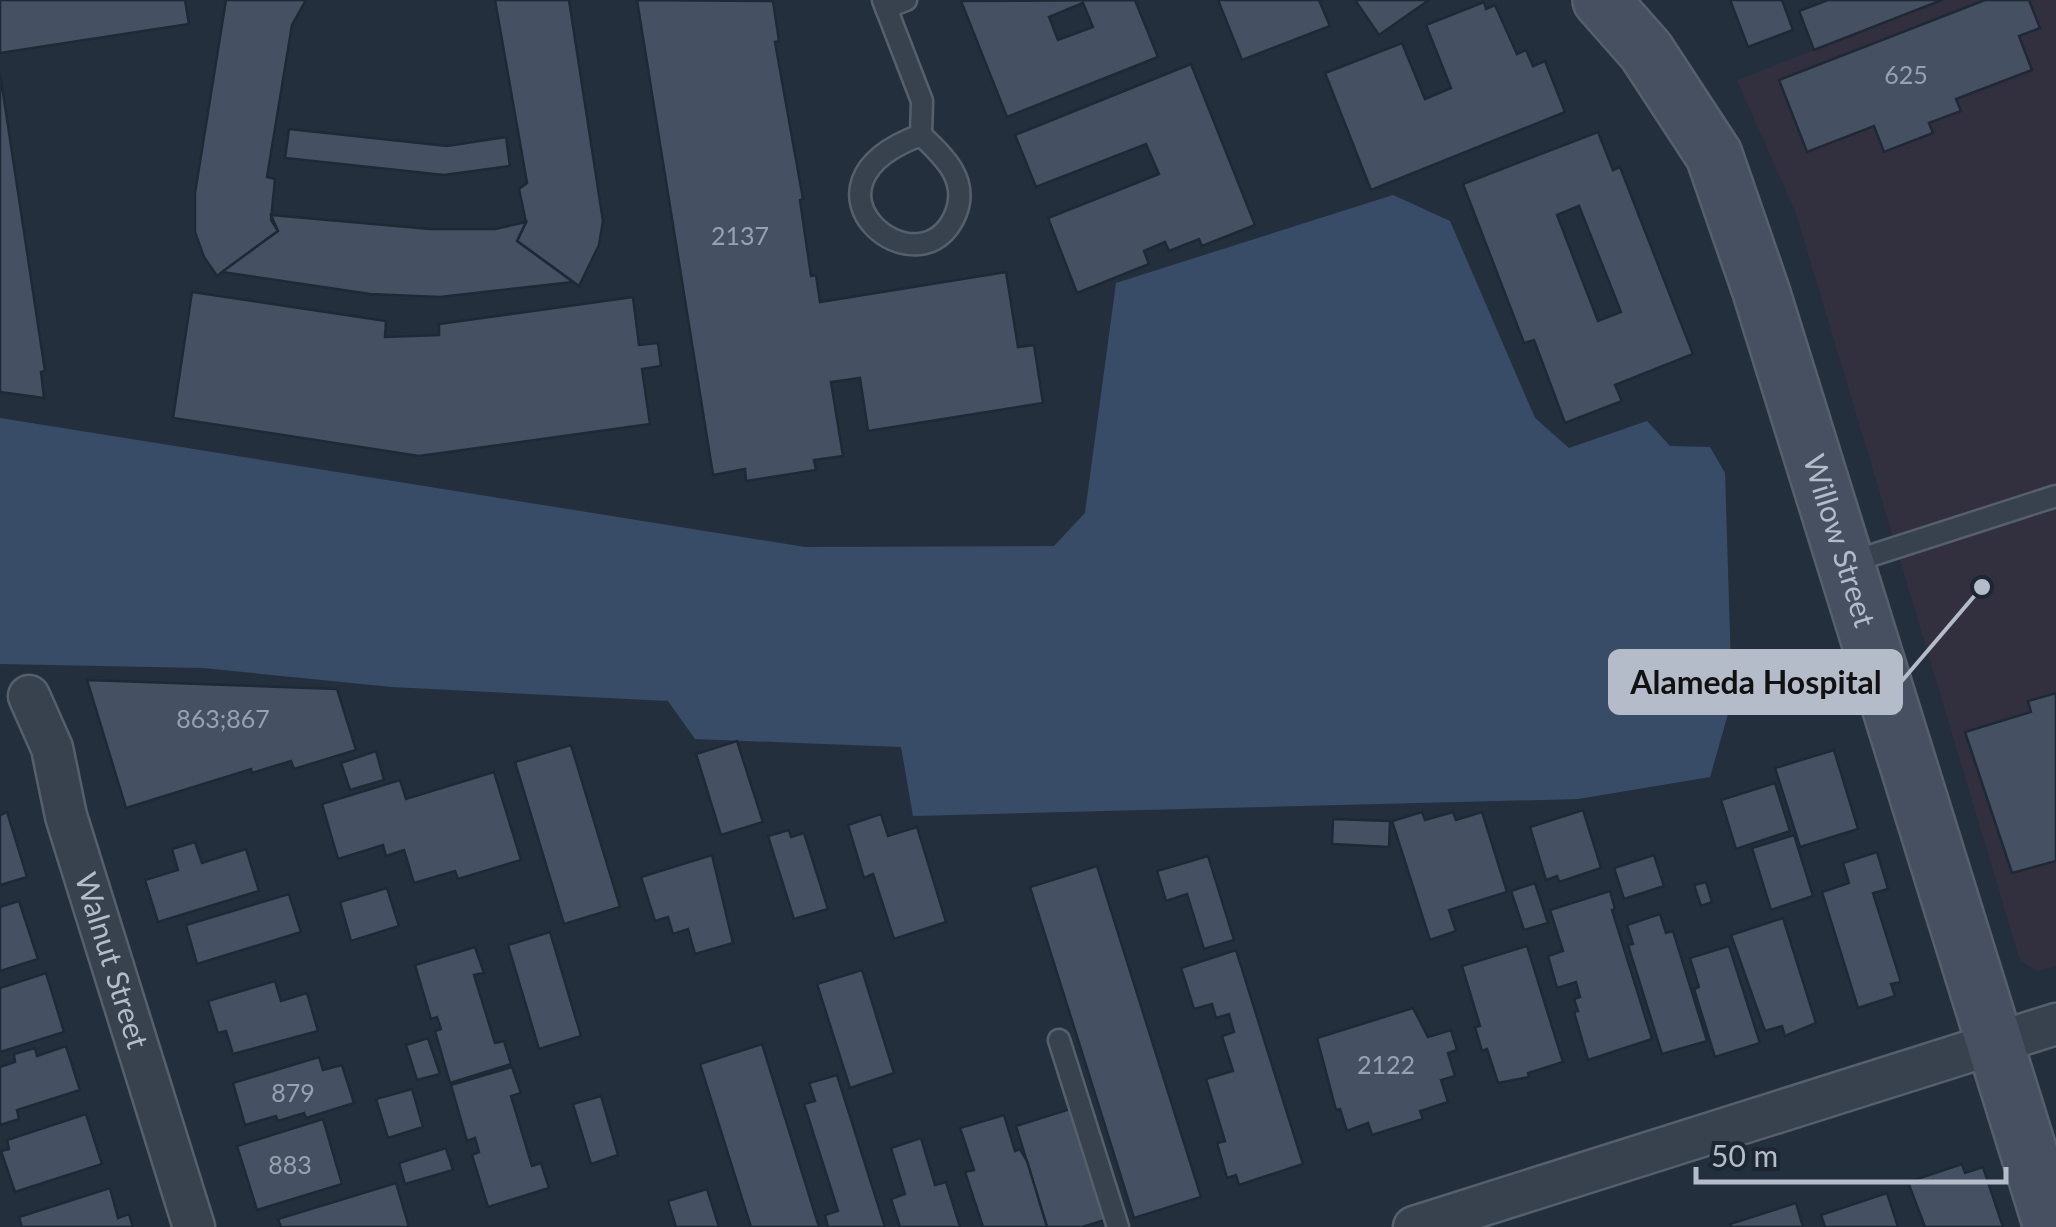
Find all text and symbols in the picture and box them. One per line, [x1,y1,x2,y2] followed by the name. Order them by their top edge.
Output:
[1884,59,1928,89] house number: 625
[711,220,769,250] house number: 2137
[1797,450,1884,631] street label: Willow Street
[1610,651,1901,713] callout: Alameda Hospital
[1629,662,1882,701] text: Alameda Hospital
[176,703,270,733] house number: 863;867
[69,868,157,1053] street label: Walnut Street
[1357,1049,1415,1079] house number: 2122
[271,1077,315,1107] house number: 879
[1696,1122,2006,1184] scale bar
[1711,1137,1778,1173] text: 50 m
[268,1149,312,1179] house number: 883

